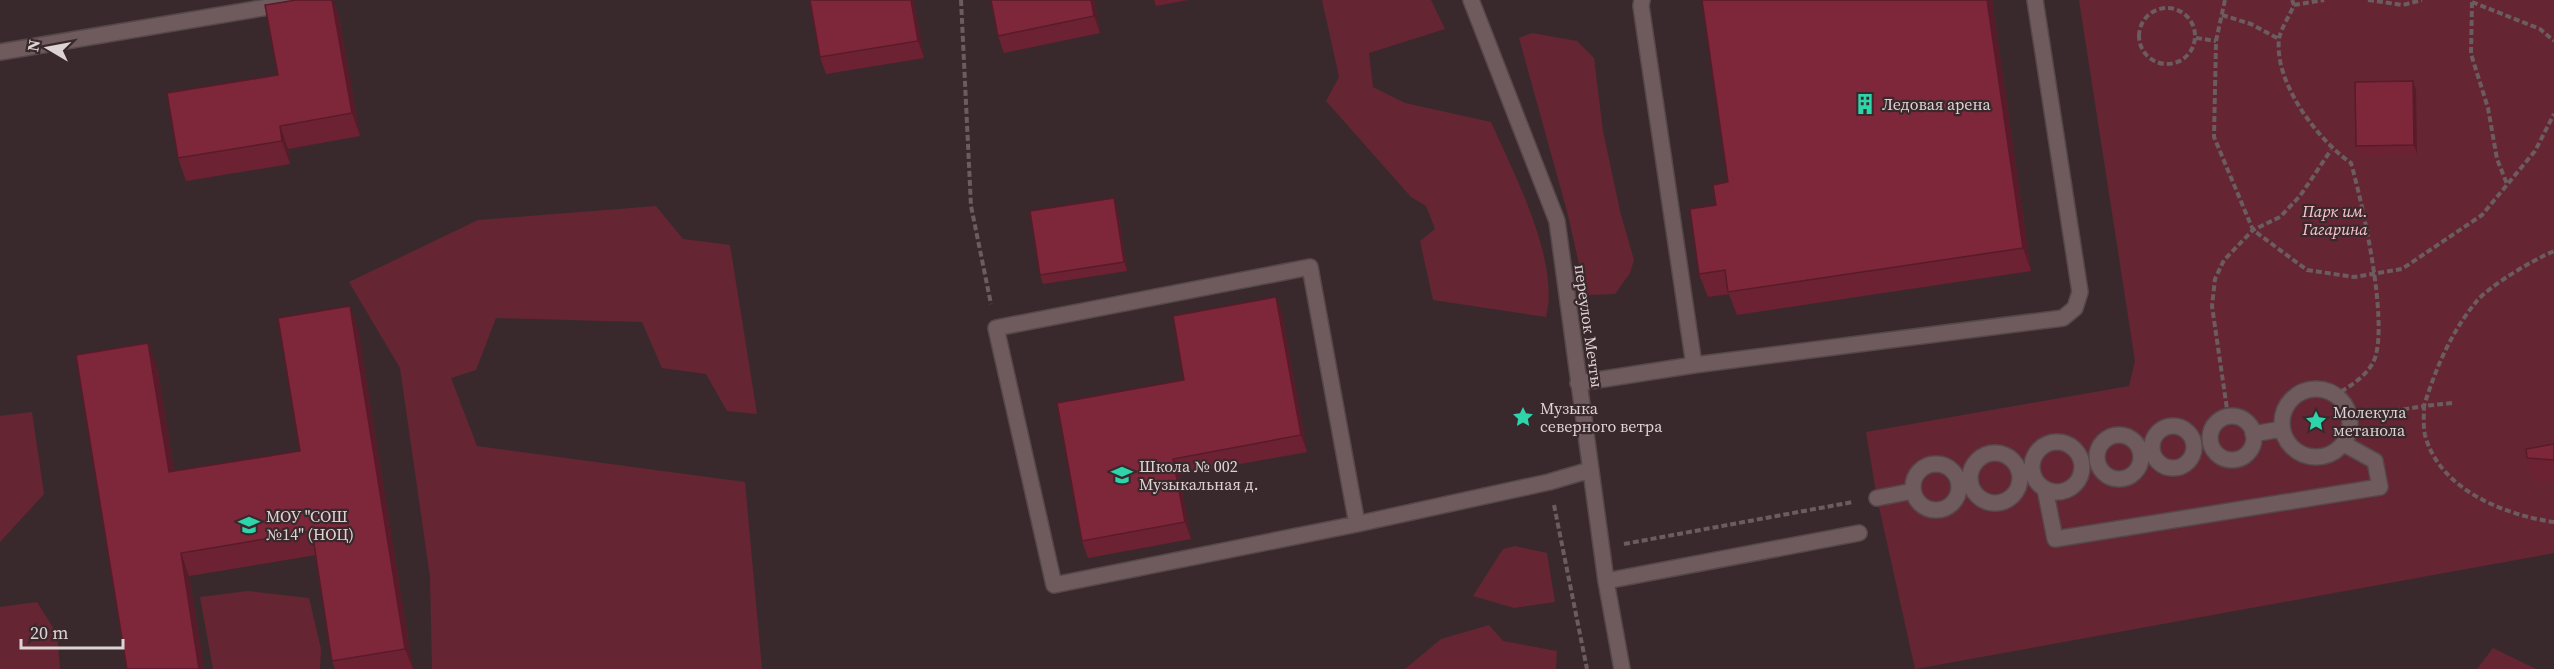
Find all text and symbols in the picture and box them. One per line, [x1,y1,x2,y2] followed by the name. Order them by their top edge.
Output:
[18,18,78,78] north arrow
[21,37,45,53] text: N
[1853,92,1877,116] building icon: Ледовая арена
[1882,93,1992,115] place label: Ледовая арена
[2301,200,2368,240] park label: Парк им. Гагарина
[1569,263,1609,389] street label: переулок Мечты
[1540,397,1663,437] place label: Музыка северного ветра
[2333,401,2407,441] place label: Молекула метанола
[1511,405,1535,429] place icon: Музыка северного ветра
[2304,409,2328,433] place icon: Молекула метанола
[1139,455,1259,495] place label: Школа № 002 Музыкальная д.
[1110,463,1134,487] school or university icon: Школа № 002 Музыкальная д.
[266,505,354,545] place label: МОУ "СОШ №14" (НОЦ)
[237,513,261,537] school or university icon: МОУ "СОШ №14" (НОЦ)
[21,612,123,650] scale bar
[30,620,68,645] text: 20 m

